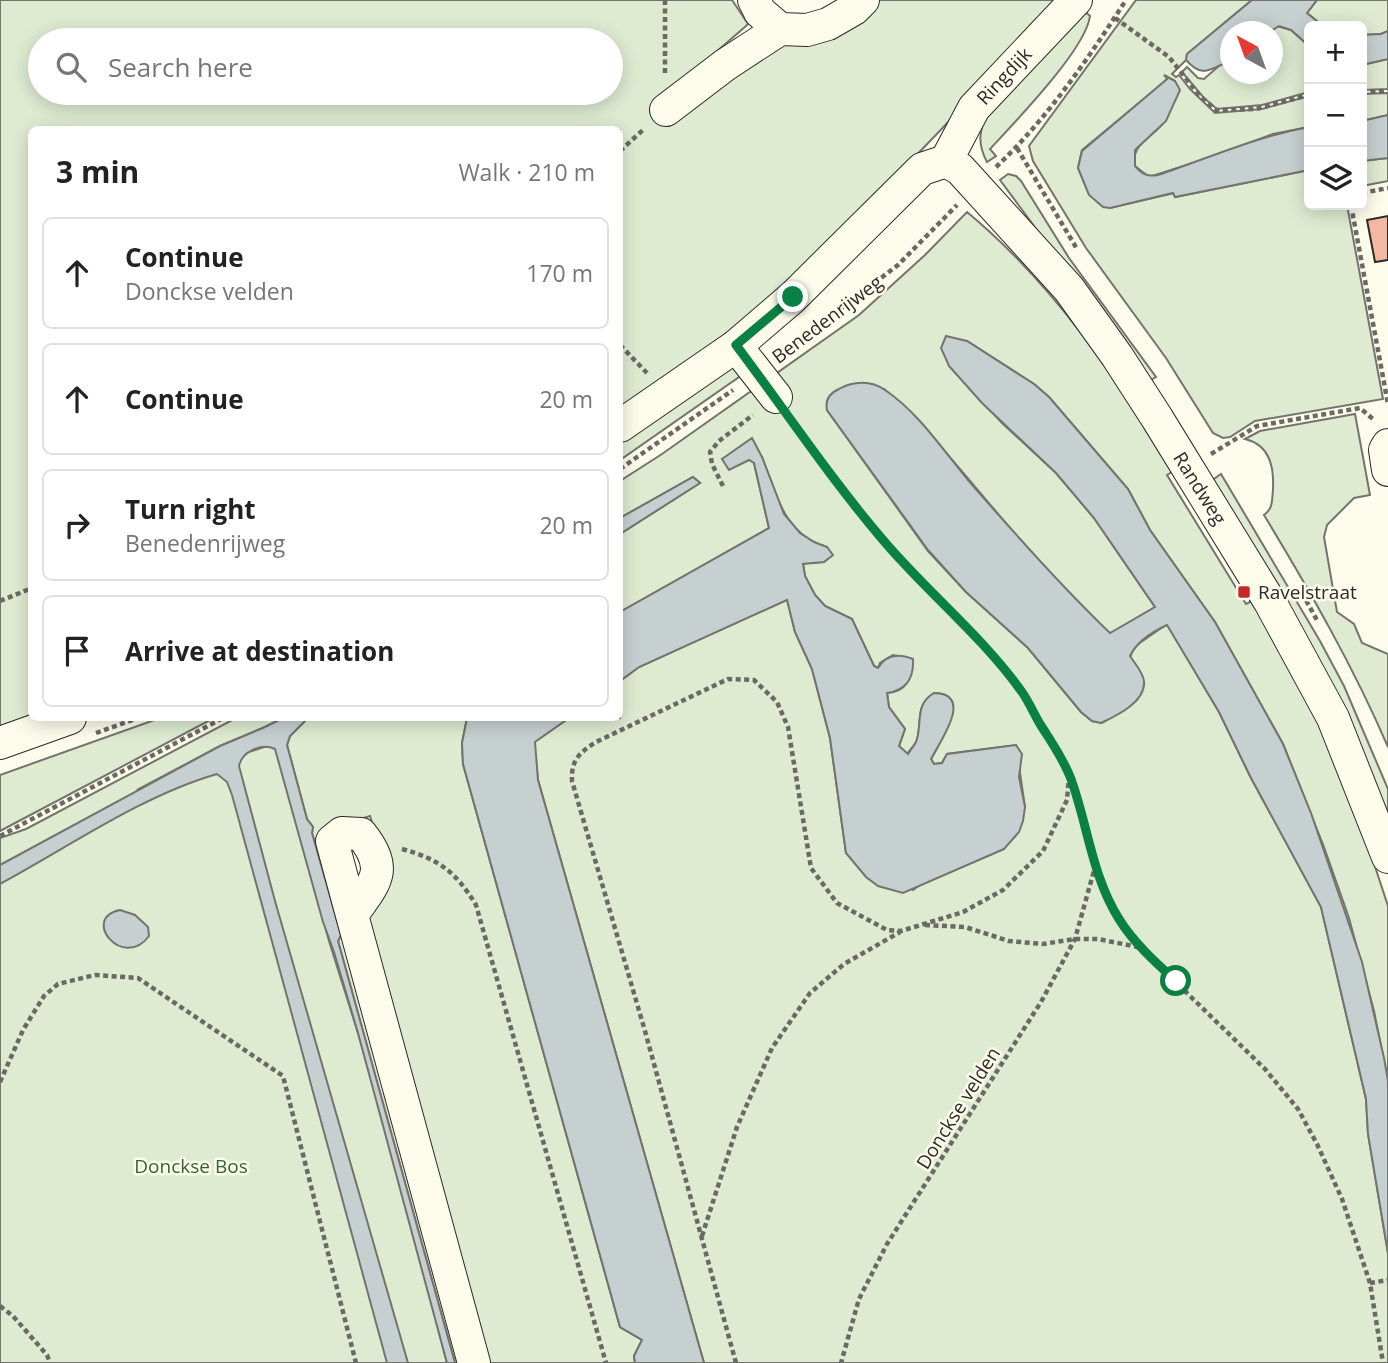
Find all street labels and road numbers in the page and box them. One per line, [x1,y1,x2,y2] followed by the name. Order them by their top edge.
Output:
[971,42,1037,110] street label: Ringdijk
[766,269,888,369] street label: Benedenrijweg
[1167,447,1233,529] street label: Randweg
[910,1042,1006,1174] street label: Donckse velden

